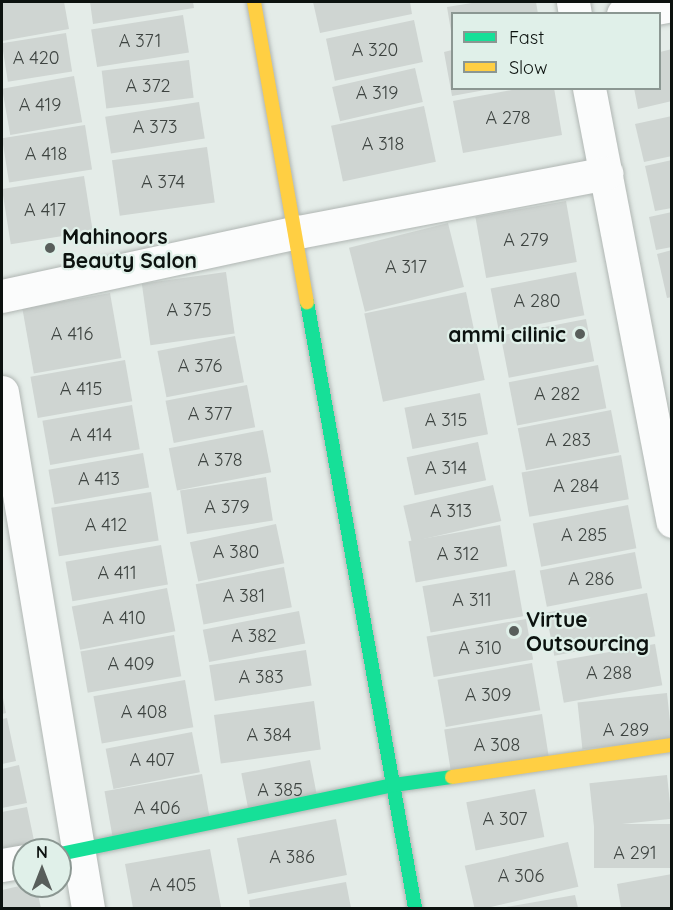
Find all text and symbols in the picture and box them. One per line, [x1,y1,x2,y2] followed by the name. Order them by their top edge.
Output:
[451,12,661,90] legend
[509,26,544,49] text: Fast
[119,30,161,52] house number: A 371
[352,39,398,61] house number: A 320
[13,47,59,69] house number: A 420
[509,56,547,79] text: Slow
[125,75,171,97] house number: A 372
[356,82,398,104] house number: A 319
[19,94,61,116] house number: A 419
[485,107,531,129] house number: A 278
[133,116,177,138] house number: A 373
[362,133,404,155] house number: A 318
[25,143,67,165] house number: A 418
[141,171,185,193] house number: A 374
[24,199,66,221] house number: A 417
[62,223,197,273] place label: Mahinoors Beauty Salon
[503,229,549,251] house number: A 279
[43,241,57,255] marker: Mahinoors Beauty Salon
[385,256,427,278] house number: A 317
[514,290,560,312] house number: A 280
[166,299,212,321] house number: A 375
[448,321,566,347] place label: ammi cilinic
[51,323,93,345] house number: A 416
[571,325,589,343] marker: ammi cilinic
[178,355,222,377] house number: A 376
[60,378,102,400] house number: A 415
[534,383,580,405] house number: A 282
[188,403,232,425] house number: A 377
[425,409,467,431] house number: A 315
[70,424,112,446] house number: A 414
[545,429,591,451] house number: A 283
[198,449,242,471] house number: A 378
[425,457,467,479] house number: A 314
[78,468,120,490] house number: A 413
[553,475,599,497] house number: A 284
[204,496,250,518] house number: A 379
[430,500,472,522] house number: A 313
[85,514,127,536] house number: A 412
[561,524,607,546] house number: A 285
[213,541,259,563] house number: A 380
[437,543,479,565] house number: A 312
[97,562,137,584] house number: A 411
[568,568,614,590] house number: A 286
[223,585,265,607] house number: A 381
[452,589,492,611] house number: A 311
[526,606,649,656] place label: Virtue Outsourcing
[102,607,146,629] house number: A 410
[507,624,521,638] marker: Virtue Outsourcing
[231,625,277,647] house number: A 382
[458,637,502,659] house number: A 310
[108,653,154,675] house number: A 409
[586,662,632,684] house number: A 288
[238,666,284,688] house number: A 383
[465,684,511,706] house number: A 309
[121,701,167,723] house number: A 408
[603,719,649,741] house number: A 289
[246,724,292,746] house number: A 384
[474,734,520,756] house number: A 308
[130,749,174,771] house number: A 407
[257,779,303,801] house number: A 385
[134,797,180,819] house number: A 406
[483,808,527,830] house number: A 307
[12,838,72,898] north arrow
[36,842,48,862] text: N
[613,842,657,864] house number: A 291
[269,846,315,868] house number: A 386
[498,865,544,887] house number: A 306
[150,874,196,896] house number: A 405

